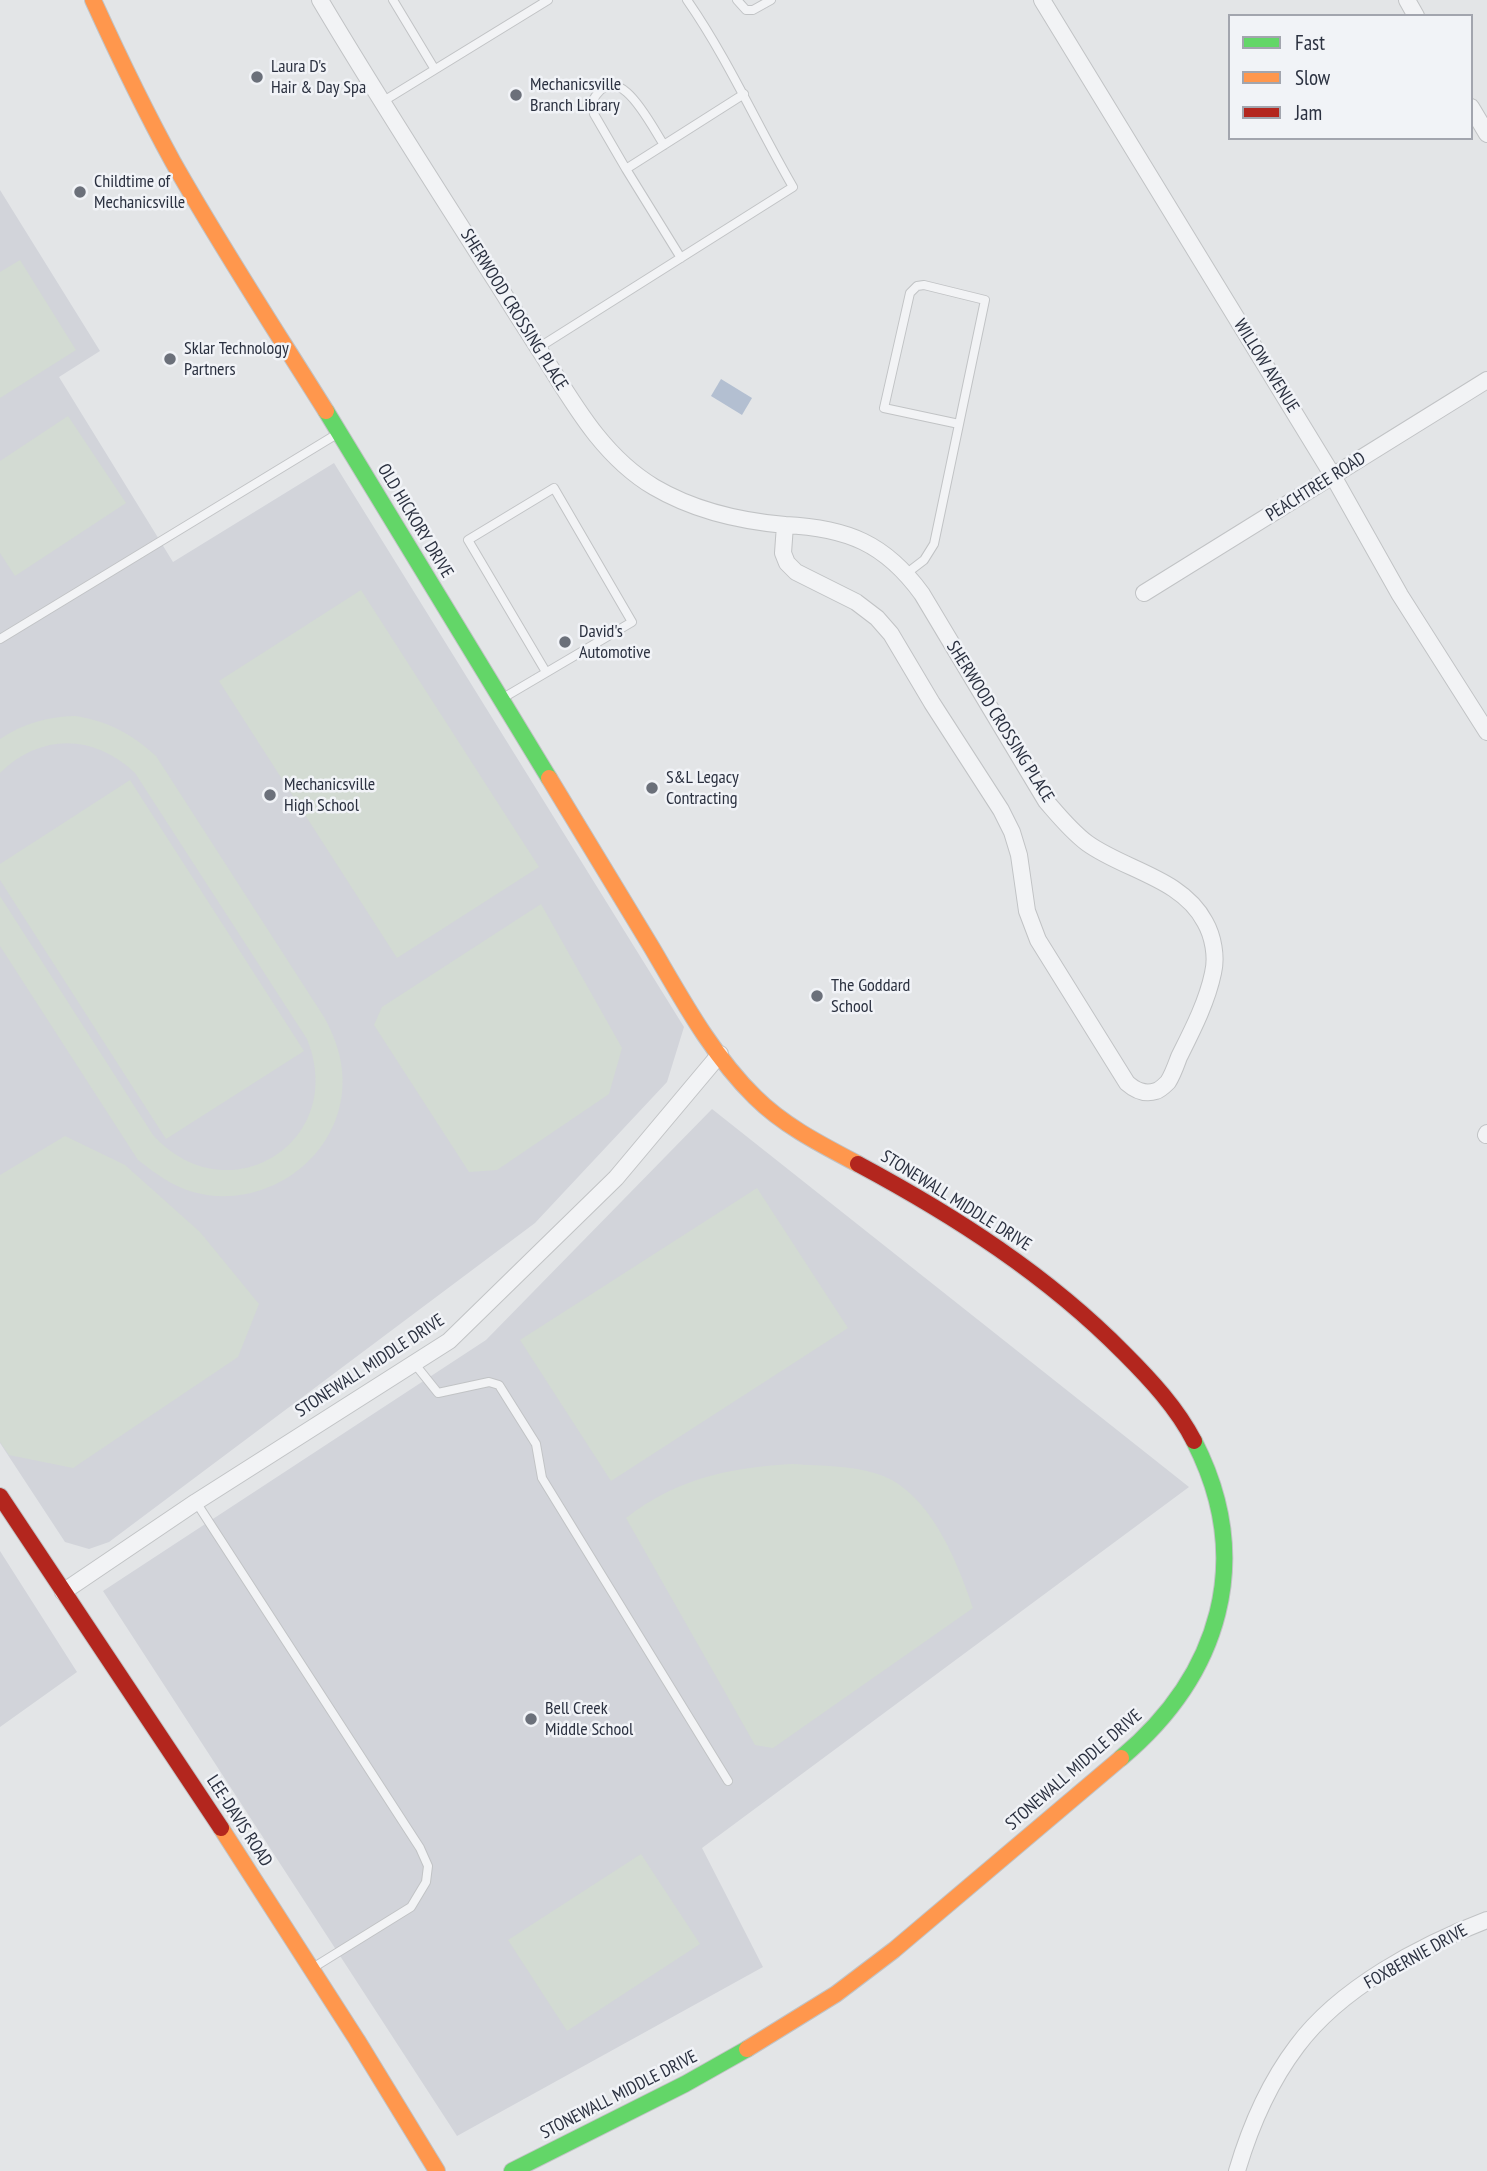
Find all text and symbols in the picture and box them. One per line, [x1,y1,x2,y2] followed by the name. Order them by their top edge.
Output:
[1228,14,1473,140] legend
[1295,29,1325,56] text: Fast
[271,56,366,98] place label: Laura D's Hair & Day Spa
[1295,64,1330,91] text: Slow
[249,69,265,85] marker: Laura D's Hair & Day Spa
[530,74,621,116] place label: Mechanicsville Branch Library
[508,87,524,103] marker: Mechanicsville Branch Library
[1295,99,1322,126] text: Jam
[94,171,185,214] place label: Childtime of Mechanicsville
[72,184,88,200] marker: Childtime of Mechanicsville
[456,225,572,395] street label: SHERWOOD CROSSING PLACE
[1229,315,1303,417] street label: WILLOW AVENUE
[184,338,289,380] place label: Sklar Technology Partners
[162,351,178,367] marker: Sklar Technology Partners
[1262,448,1370,526] street label: PEACHTREE ROAD
[372,460,458,582] street label: OLD HICKORY DRIVE
[579,621,651,664] place label: David's Automotive
[557,634,573,650] marker: David's Automotive
[942,637,1058,807] street label: SHERWOOD CROSSING PLACE
[666,767,739,810] place label: S&L Legacy Contracting
[284,774,375,816] place label: Mechanicsville High School
[644,780,660,796] marker: S&L Legacy Contracting
[262,787,278,803] marker: Mechanicsville High School
[831,975,910,1018] place label: The Goddard School
[809,988,825,1004] marker: The Goddard School
[877,1146,1035,1256] street label: STONEWALL MIDDLE DRIVE
[291,1310,449,1422] street label: STONEWALL MIDDLE DRIVE
[545,1698,633,1740] place label: Bell Creek Middle School
[1002,1705,1146,1835] street label: STONEWALL MIDDLE DRIVE
[523,1711,539,1727] marker: Bell Creek Middle School
[201,1771,277,1871] street label: LEE-DAVIS ROAD
[1361,1920,1471,1994] street label: FOXBERNIE DRIVE
[537,2046,701,2144] street label: STONEWALL MIDDLE DRIVE

